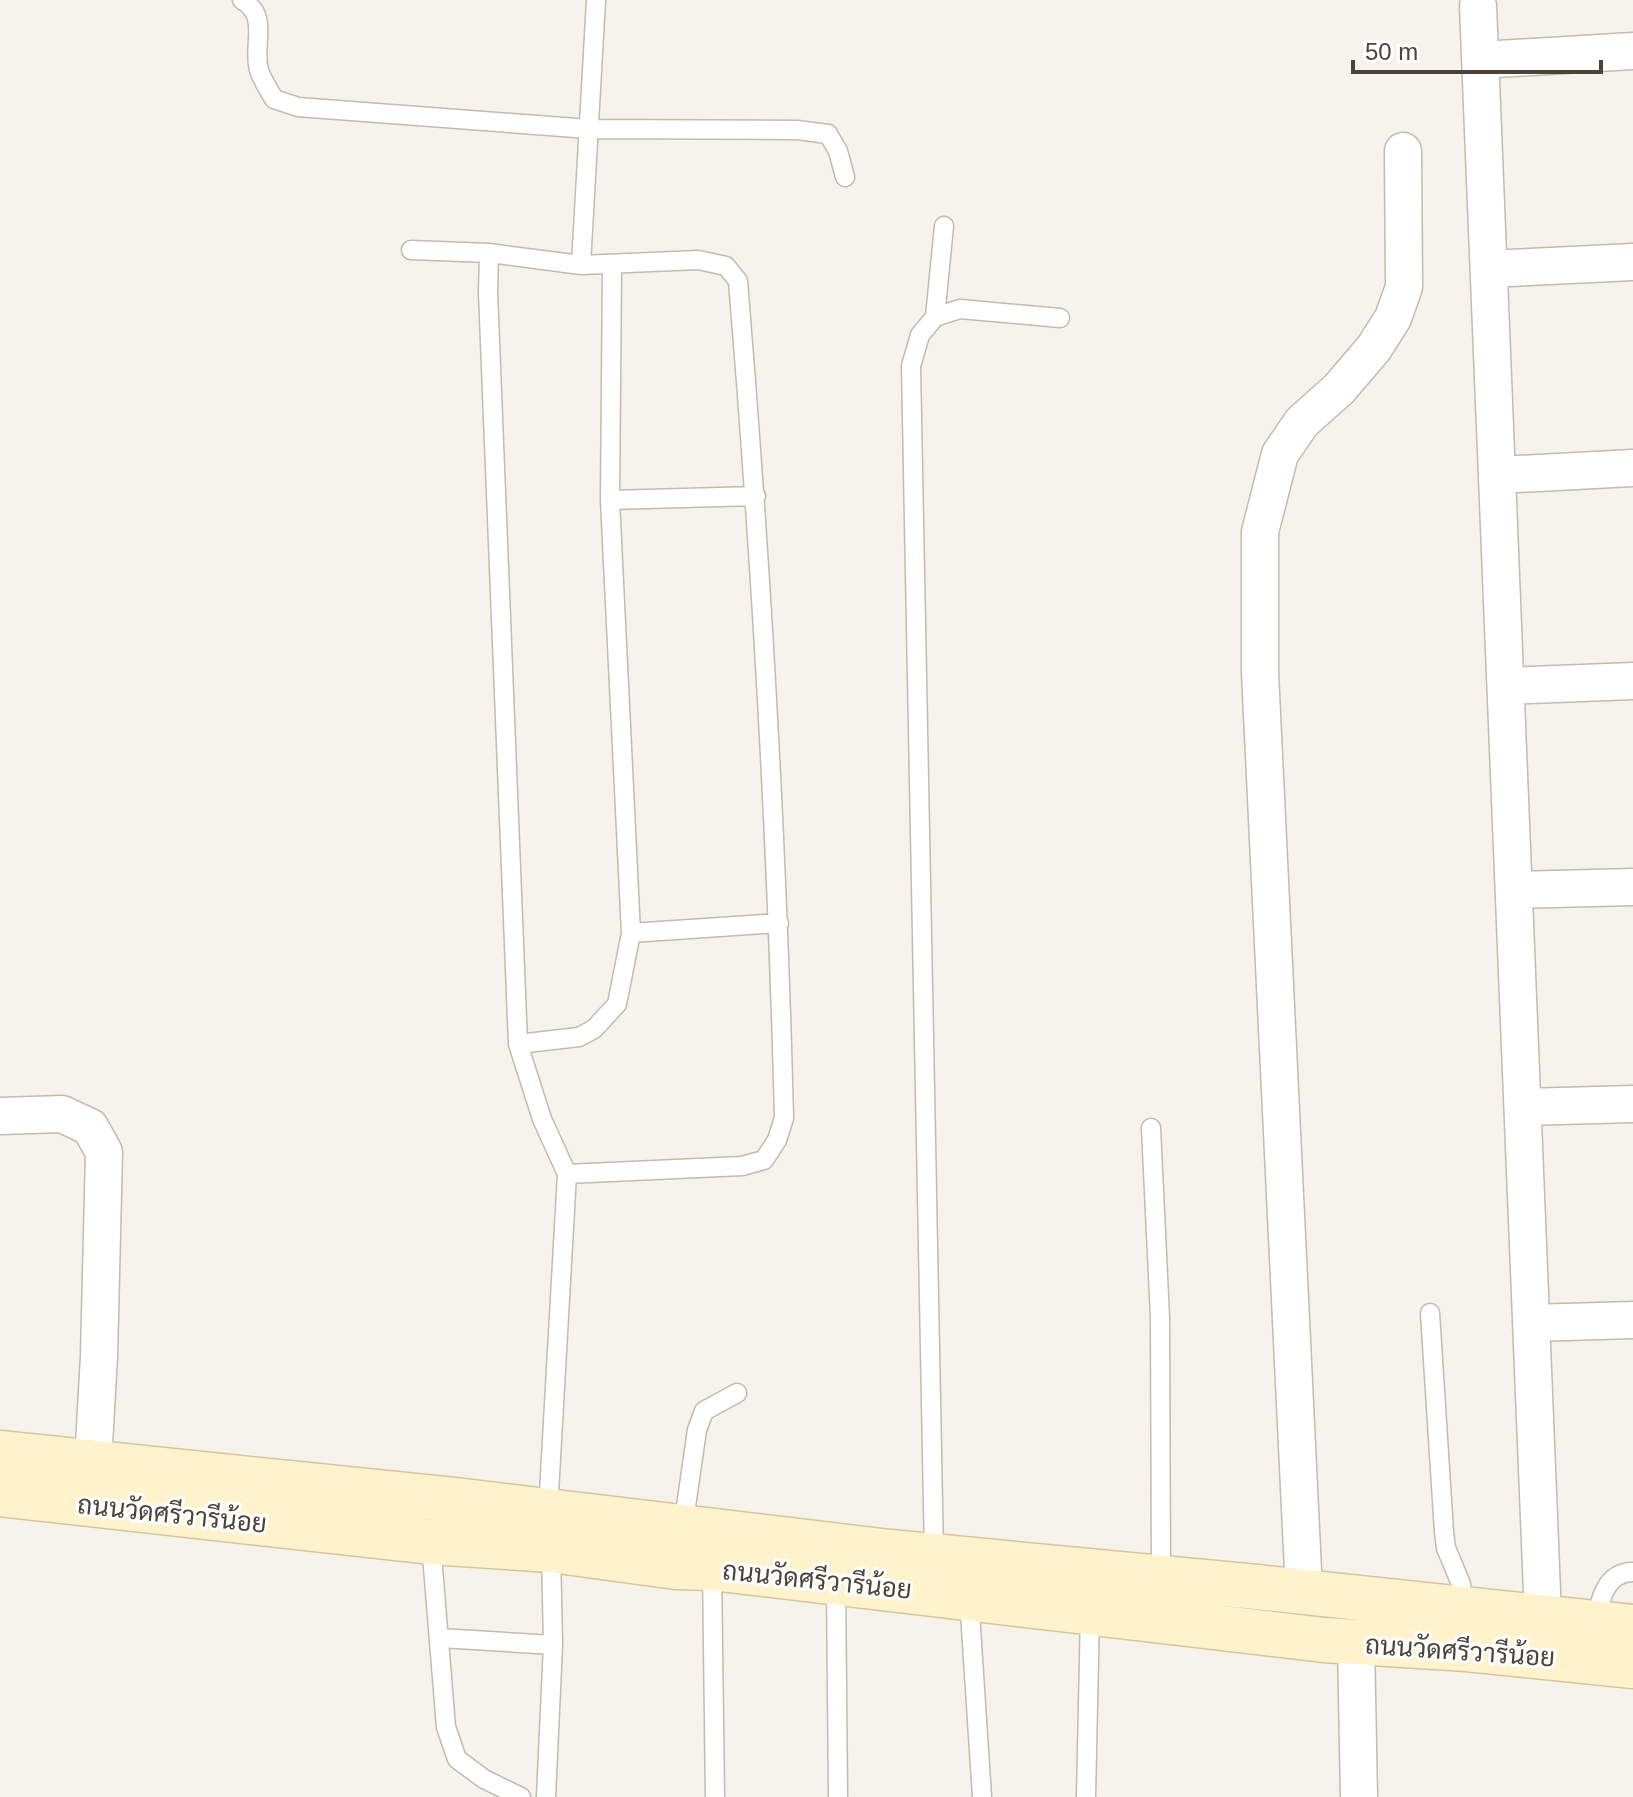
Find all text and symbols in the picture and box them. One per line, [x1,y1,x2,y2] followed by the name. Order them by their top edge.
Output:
[1353,24,1601,74] scale bar
[1365,38,1418,65] text: 50 m
[76,1488,268,1539] street label: ถนนวัดศรีวารีน้อย
[721,1554,913,1605] street label: ถนนวัดศรีวารีน้อย
[1364,1628,1556,1673] street label: ถนนวัดศรีวารีน้อย

